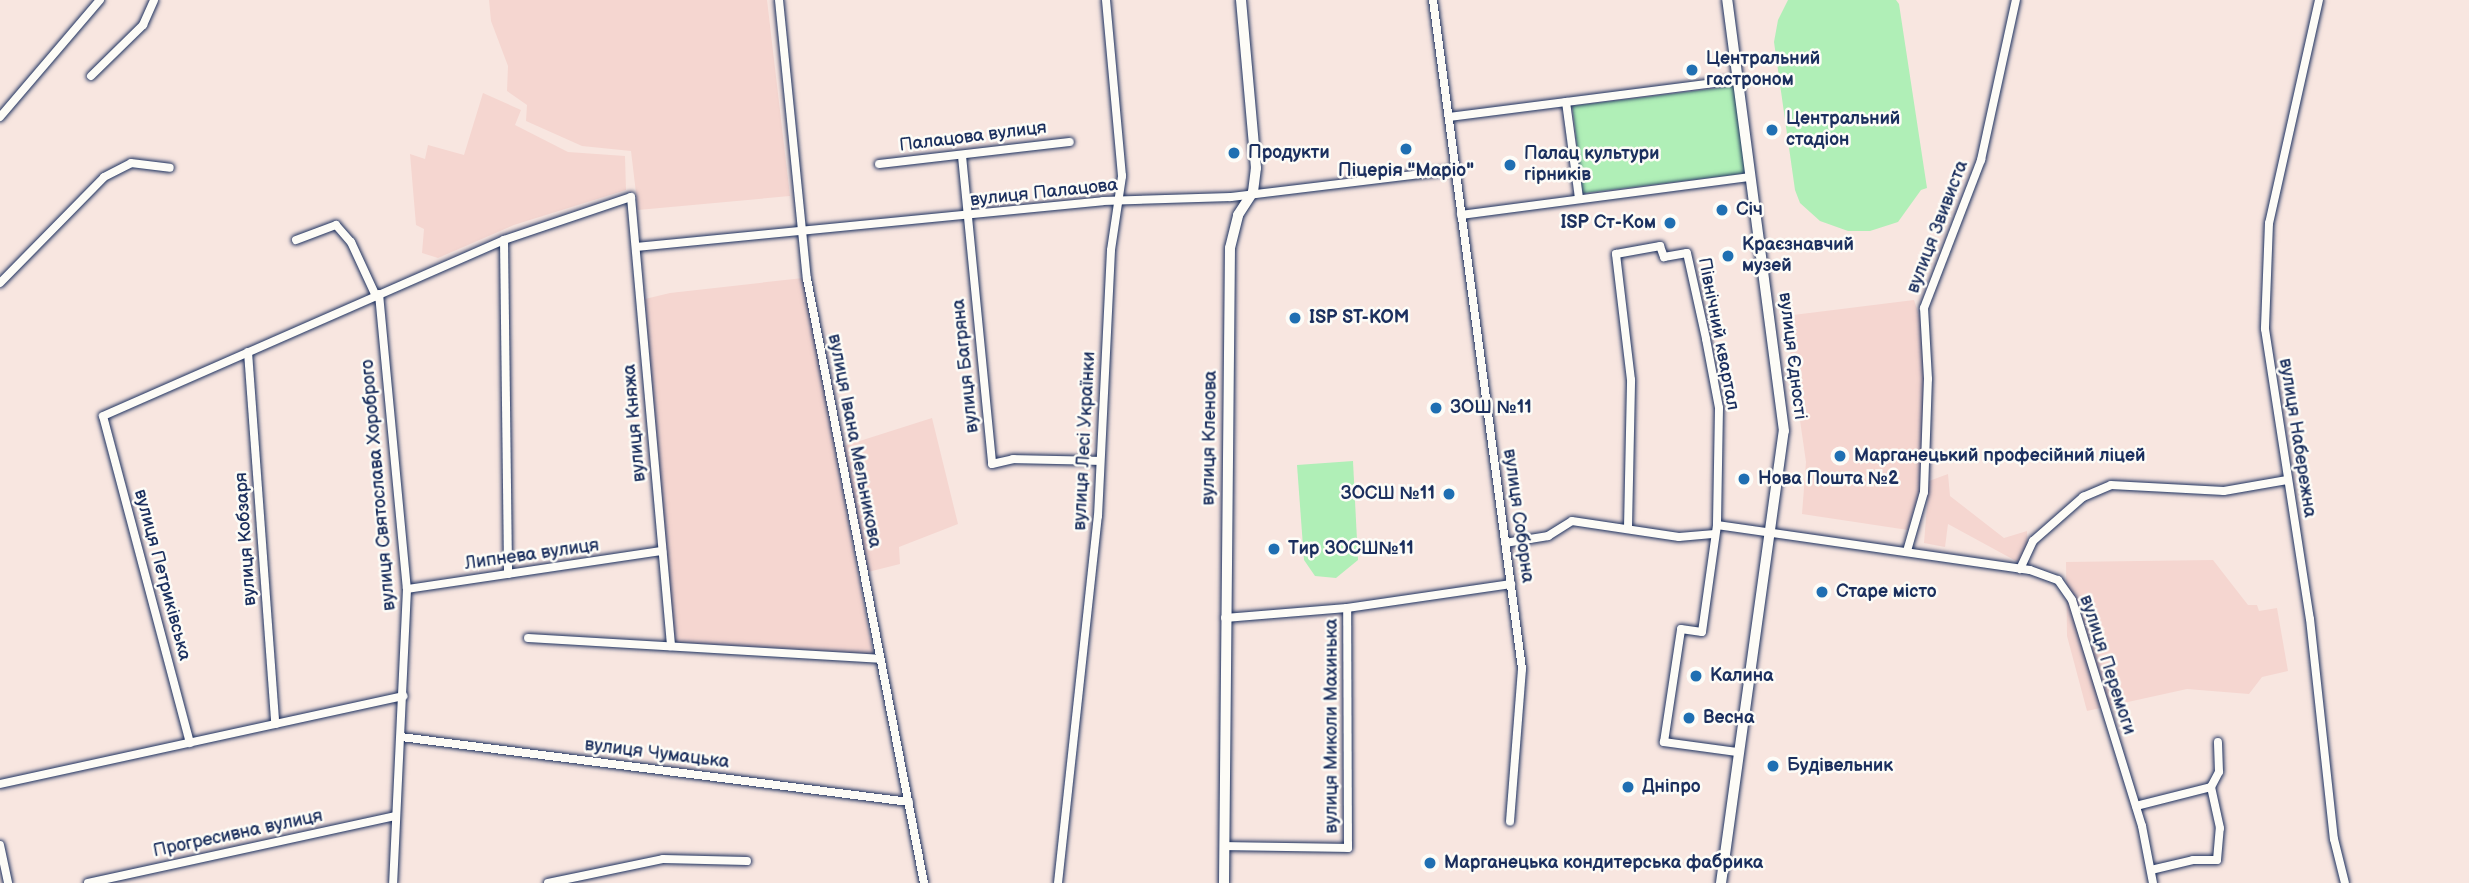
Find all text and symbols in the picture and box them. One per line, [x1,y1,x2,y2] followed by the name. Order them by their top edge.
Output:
[1706,49,1820,92] place label: Центральний гастроном
[1684,62,1700,78] marker: Центральний гастроном
[1786,109,1900,152] place label: Центральний стадіон
[898,117,1048,157] street label: Палацова вулиця
[1764,122,1780,138] marker: Центральний стадіон
[1398,141,1414,157] marker: Піцерія "Маріо"
[1248,142,1330,164] place label: Продукти
[1524,144,1659,186] place label: Палац культури гірників
[1226,145,1242,161] marker: Продукти
[1502,157,1518,173] marker: Палац культури гірників
[1903,158,1973,296] street label: вулиця Звивиста
[1338,160,1474,182] place label: Піцерія "Маріо"
[969,174,1119,212] street label: вулиця Палацова
[1736,199,1763,221] place label: Січ
[1714,202,1730,218] marker: Січ
[1560,212,1656,234] place label: ISP Ст-Ком
[1662,215,1678,231] marker: ISP Ст-Ком
[1742,235,1854,278] place label: Краєзнавчий музей
[1720,248,1736,264] marker: Краєзнавчий музей
[1693,256,1743,412] street label: Північний квартал
[1773,291,1811,421] street label: вулиця Єдності
[948,298,984,434] street label: вулиця Багряна
[1309,307,1409,329] place label: ISP ST-KOM
[1287,310,1303,326] marker: ISP ST-KOM
[823,332,885,550] street label: вулиця Івана Мельникова
[1070,351,1100,531] street label: вулиця Лесі Українки
[2274,357,2320,519] street label: вулиця Набережна
[357,358,401,612] street label: вулиця Святослава Хороброго
[619,363,651,483] street label: вулиця Княжа
[1198,370,1222,506] street label: вулиця Кленова
[1450,397,1532,419] place label: ЗОШ №11
[1428,400,1444,416] marker: ЗОШ №11
[1854,445,2145,467] place label: Марганецький професійний ліцей
[1498,448,1538,584] street label: вулиця Соборна
[1832,448,1848,464] marker: Марганецький професійний ліцей
[1758,468,1899,490] place label: Нова Пошта №2
[1736,471,1752,487] marker: Нова Пошта №2
[231,472,261,606] street label: вулиця Кобзаря
[1341,483,1435,505] place label: ЗОСШ №11
[1441,486,1457,502] marker: ЗОСШ №11
[129,487,195,663] street label: вулиця Петриківська
[463,535,601,575] street label: Липнева вулиця
[1288,538,1414,560] place label: Тир ЗОСШ№11
[1266,541,1282,557] marker: Тир ЗОСШ№11
[1836,581,1937,603] place label: Старе місто
[1814,584,1830,600] marker: Старе місто
[2074,592,2140,738] street label: вулиця Перемоги
[1321,618,1343,834] street label: вулиця Миколи Махинька
[1710,665,1773,687] place label: Калина
[1688,668,1704,684] marker: Калина
[1703,707,1754,729] place label: Весна
[1681,710,1697,726] marker: Весна
[583,734,731,774] street label: вулиця Чумацька
[1787,755,1893,777] place label: Будівельник
[1765,758,1781,774] marker: Будівельник
[1642,776,1701,798] place label: Дніпро
[1620,779,1636,795] marker: Дніпро
[151,805,325,863] street label: Прогресивна вулиця
[1444,852,1763,874] place label: Марганецька кондитерська фабрика
[1422,855,1438,871] marker: Марганецька кондитерська фабрика

